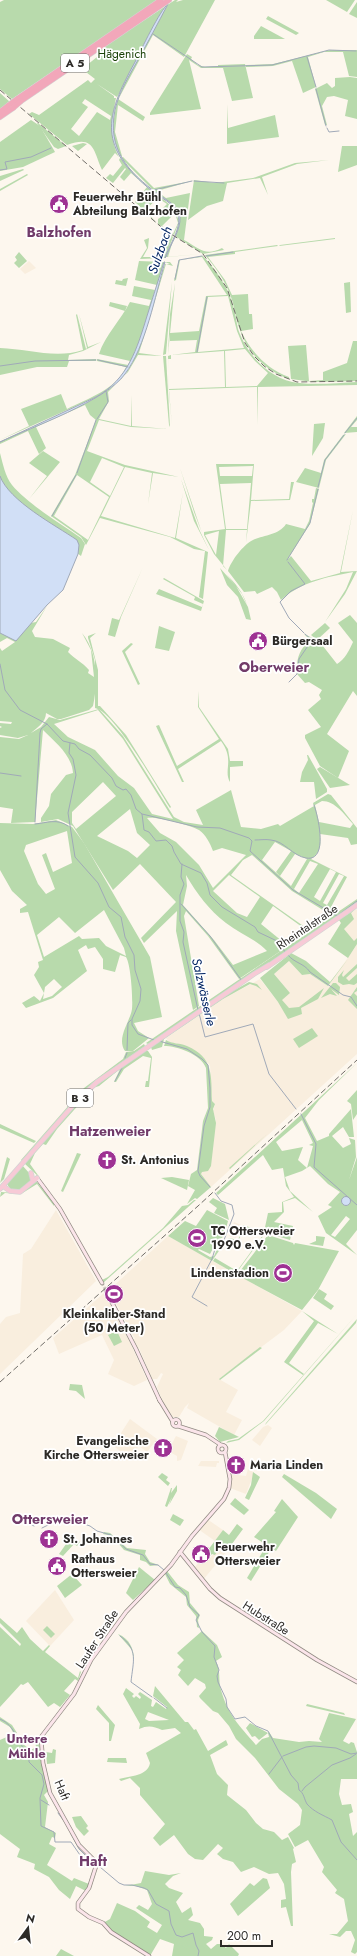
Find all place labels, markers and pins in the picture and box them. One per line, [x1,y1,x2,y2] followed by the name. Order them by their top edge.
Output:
[72,188,187,220] place label: Feuerwehr Bühl Abteilung Balzhofen
[48,193,70,215] public building icon: Feuerwehr Bühl Abteilung Balzhofen
[247,630,269,652] public building icon: Bürgersaal
[272,632,332,650] place label: Bürgersaal
[96,1149,118,1171] church icon: St. Antonius
[121,1151,190,1169] place label: St. Antonius
[211,1222,295,1254] place label: TC Ottersweier 1990 e.V.
[186,1227,208,1249] sports icon: TC Ottersweier 1990 e.V.
[272,1262,294,1284] sports icon: Lindenstadion
[191,1264,269,1282] place label: Lindenstadion
[103,1283,125,1305] sports icon: Kleinkaliber-Stand (50 Meter)
[63,1305,165,1337] place label: Kleinkaliber-Stand (50 Meter)
[44,1432,149,1464] place label: Evangelische Kirche Ottersweier
[152,1437,174,1459] church icon: Evangelische Kirche Ottersweier
[225,1454,247,1476] church icon: Maria Linden
[250,1456,323,1474] place label: Maria Linden
[38,1528,60,1550] church icon: St. Johannes
[63,1530,133,1548] place label: St. Johannes
[215,1538,281,1570] place label: Feuerwehr Ottersweier
[190,1543,212,1565] public building icon: Feuerwehr Ottersweier
[71,1550,137,1582] place label: Rathaus Ottersweier
[46,1555,68,1577] public building icon: Rathaus Ottersweier

